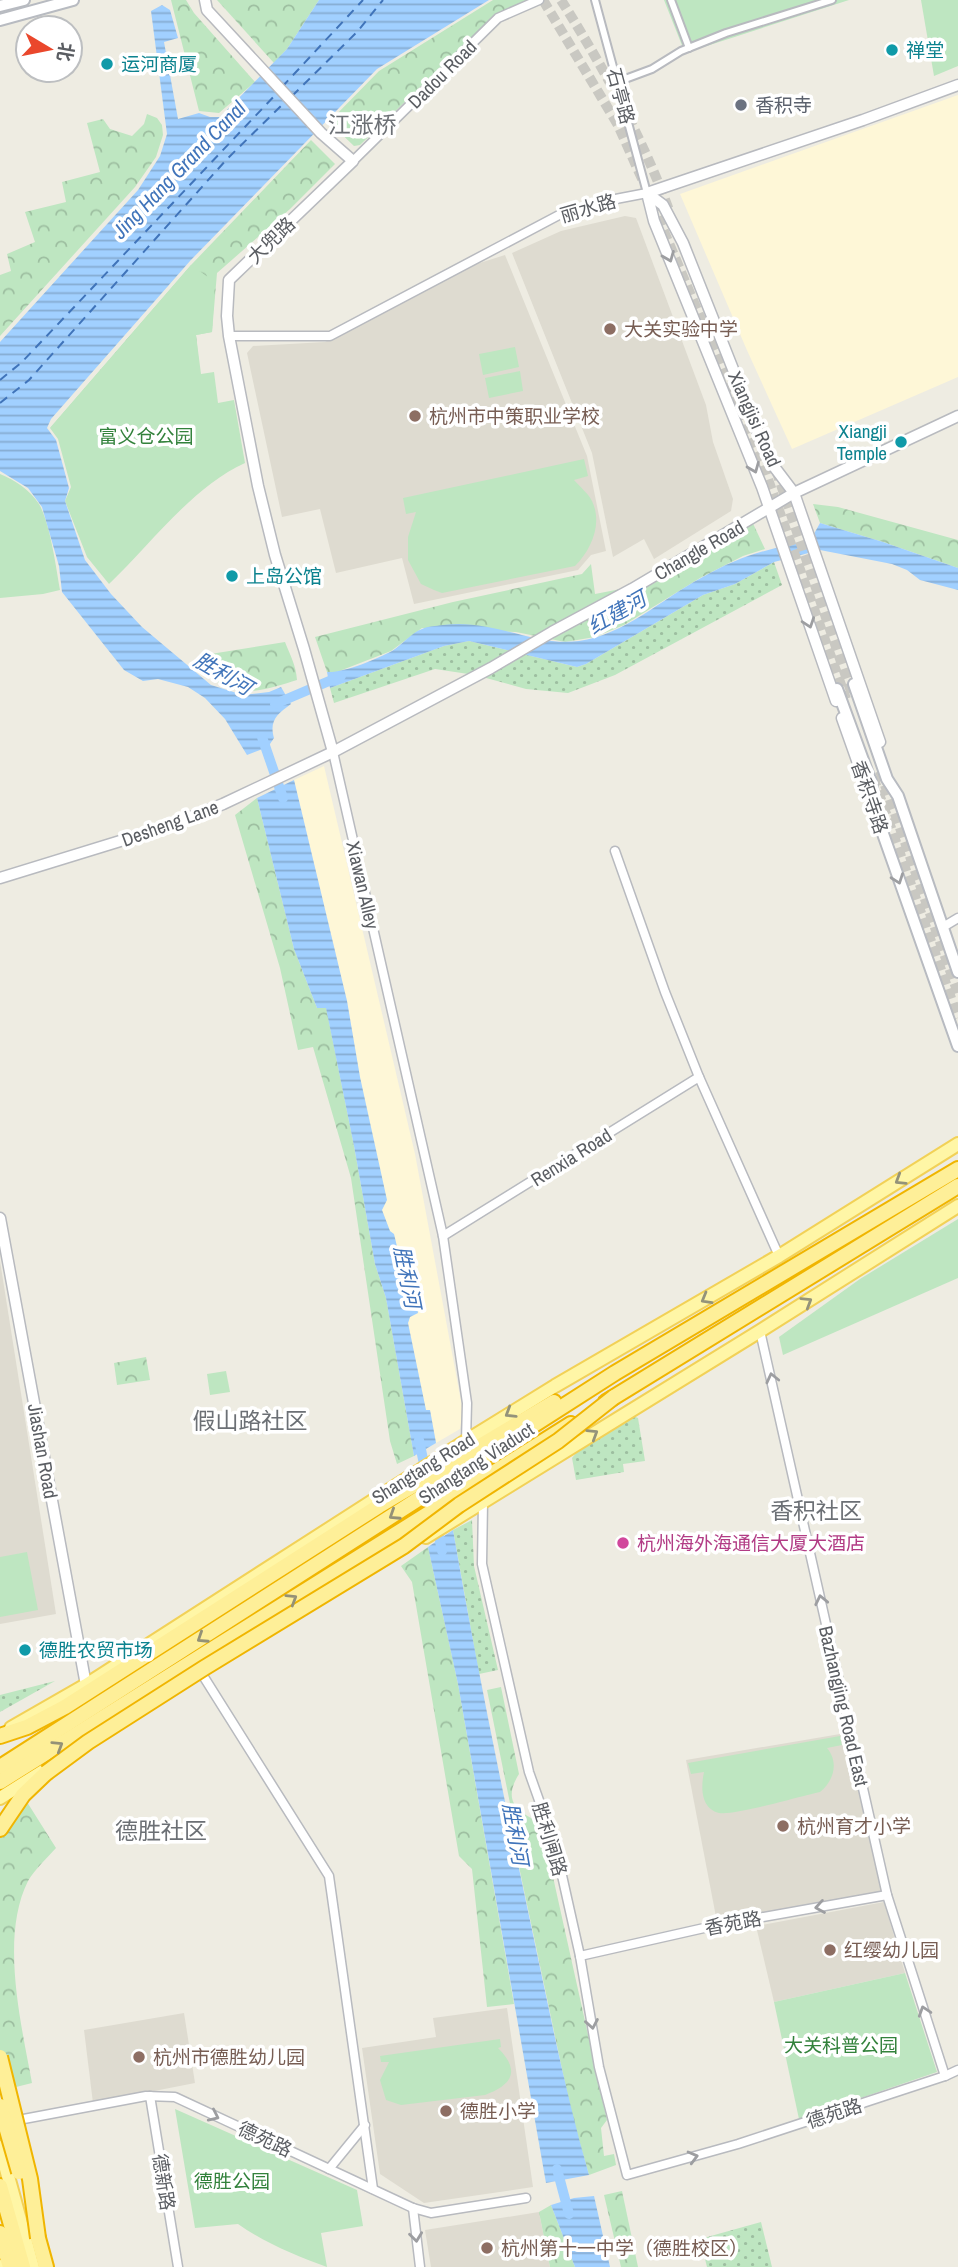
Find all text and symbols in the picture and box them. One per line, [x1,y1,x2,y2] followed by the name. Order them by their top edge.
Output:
[14,14,84,84] north arrow
[402,34,482,114] street label: Dadou Road
[906,37,944,63] place label: 禅堂
[51,40,80,64] text: 北
[884,42,900,58] marker: 禅堂
[121,51,197,77] place label: 运河商厦
[99,56,115,72] marker: 运河商厦
[601,65,641,127] street label: 石亭路
[755,92,812,118] place label: 香积寺
[105,94,253,246] water label: Jing Hang Grand Canal
[733,97,749,113] marker: 香积寺
[328,109,397,140] district label: 江涨桥
[557,188,619,228] street label: 丽水路
[241,211,301,269] street label: 大兜路
[661,250,675,263] one-way arrow
[624,316,738,342] place label: 大关实验中学
[602,321,618,337] marker: 大关实验中学
[722,367,788,471] street label: Xiangjisi Road
[429,403,600,429] place label: 杭州市中策职业学校
[407,408,423,424] marker: 杭州市中策职业学校
[837,418,887,466] place label: Xiangji Temple
[98,423,194,449] park label: 富义仓公园
[893,434,909,450] marker: Xiangji Temple
[746,462,760,474] one-way arrow
[649,514,749,586] street label: Changle Road
[246,563,322,589] place label: 上岛公馆
[224,568,240,584] marker: 上岛公馆
[582,582,655,641] water label: 红建河
[801,616,815,629] one-way arrow
[189,645,261,704] water label: 胜利河
[845,757,895,837] street label: 香积寺路
[118,793,222,853] street label: Desheng Lane
[340,839,386,932] street label: Xiawan Alley
[890,872,904,884] one-way arrow
[526,1122,616,1192] street label: Renxia Road
[895,1171,908,1184] one-way arrow
[387,1243,428,1315] water label: 胜利河
[701,1291,713,1304] one-way arrow
[799,1297,812,1310] one-way arrow
[766,1372,780,1384] one-way arrow
[22,1401,64,1501] street label: Jiashan Road
[193,1405,308,1436] district label: 假山路社区
[504,1405,517,1418] one-way arrow
[413,1416,539,1510] street label: Shangtang Viaduct
[367,1426,479,1510] street label: Shangtang Road
[585,1430,598,1443] one-way arrow
[770,1495,862,1526] district label: 香积社区
[389,1507,402,1520] one-way arrow
[637,1530,865,1556] place label: 杭州海外海通信大厦大酒店
[615,1535,631,1551] marker: 杭州海外海通信大厦大酒店
[285,1595,298,1608] one-way arrow
[815,1595,829,1607] one-way arrow
[813,1623,875,1789] street label: Bazhangjing Road East
[197,1629,210,1642] one-way arrow
[39,1637,153,1663] place label: 德胜农贸市场
[17,1642,33,1658] marker: 德胜农贸市场
[50,1742,63,1755] one-way arrow
[526,1799,574,1879] street label: 胜利闸路
[496,1800,536,1871] water label: 胜利河
[797,1813,911,1839] place label: 杭州育才小学
[115,1815,207,1846] district label: 德胜社区
[775,1818,791,1834] marker: 杭州育才小学
[814,1899,826,1914] one-way arrow
[703,1905,763,1941] street label: 香苑路
[844,1937,939,1963] place label: 红缨幼儿园
[822,1942,838,1958] marker: 红缨幼儿园
[918,2005,932,2018] one-way arrow
[584,2018,599,2030] one-way arrow
[784,2032,898,2058] park label: 大关科普公园
[153,2044,305,2070] place label: 杭州市德胜幼儿园
[131,2049,147,2065] marker: 杭州市德胜幼儿园
[803,2092,865,2134] street label: 德苑路
[460,2098,536,2124] place label: 德胜小学
[438,2103,454,2119] marker: 德胜小学
[207,2107,219,2121] one-way arrow
[234,2115,296,2163] street label: 德苑路
[687,2151,699,2165] one-way arrow
[147,2152,181,2212] street label: 德新路
[194,2168,270,2194] park label: 德胜公园
[409,2232,424,2243] one-way arrow
[501,2235,748,2261] place label: 杭州第十一中学（德胜校区）
[479,2240,495,2256] marker: 杭州第十一中学（德胜校区）

